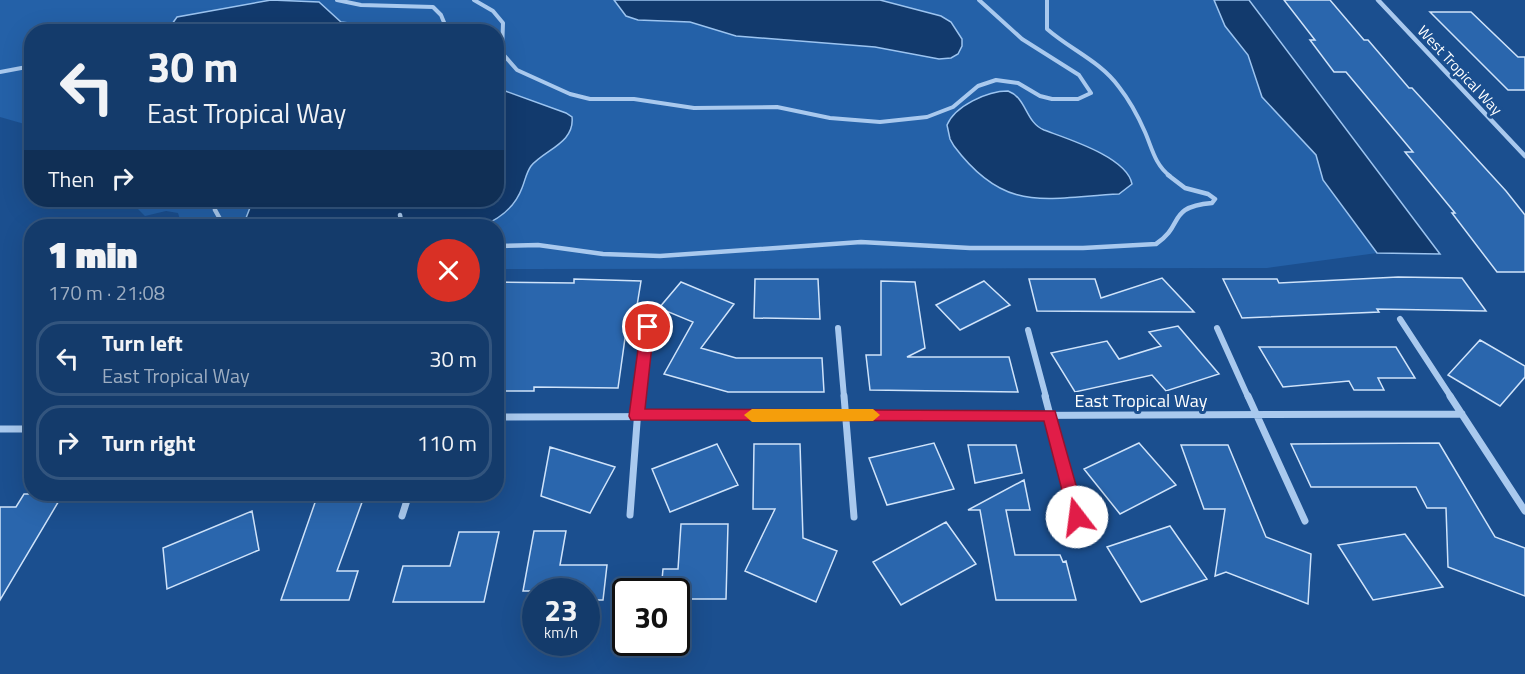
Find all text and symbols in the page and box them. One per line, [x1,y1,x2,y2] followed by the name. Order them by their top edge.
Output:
[1412,20,1508,120] street label: West Tropical Way
[147,34,239,98] text: 30 m
[48,48,126,126] icon: left
[147,92,346,133] text: East Tropical Way
[48,162,94,196] text: Then
[106,162,139,195] icon: right
[48,227,137,282] text: 1 min
[417,239,480,302] button: close
[48,277,165,308] text: 170 m · 21:08
[622,301,673,352] pin
[631,310,664,343] icon: arrive
[102,326,183,360] text: Turn left
[51,342,84,375] icon: left
[429,342,477,376] text: 30 m
[102,360,250,391] text: East Tropical Way
[1075,387,1208,414] street label: East Tropical Way
[51,426,84,459] icon: right
[102,426,196,460] text: Turn right
[417,426,477,460] text: 110 m
[1045,485,1109,549] position arrow
[612,578,690,656] speed limit sign: 30
[544,587,578,633] text: 23
[544,621,578,644] text: km/h

